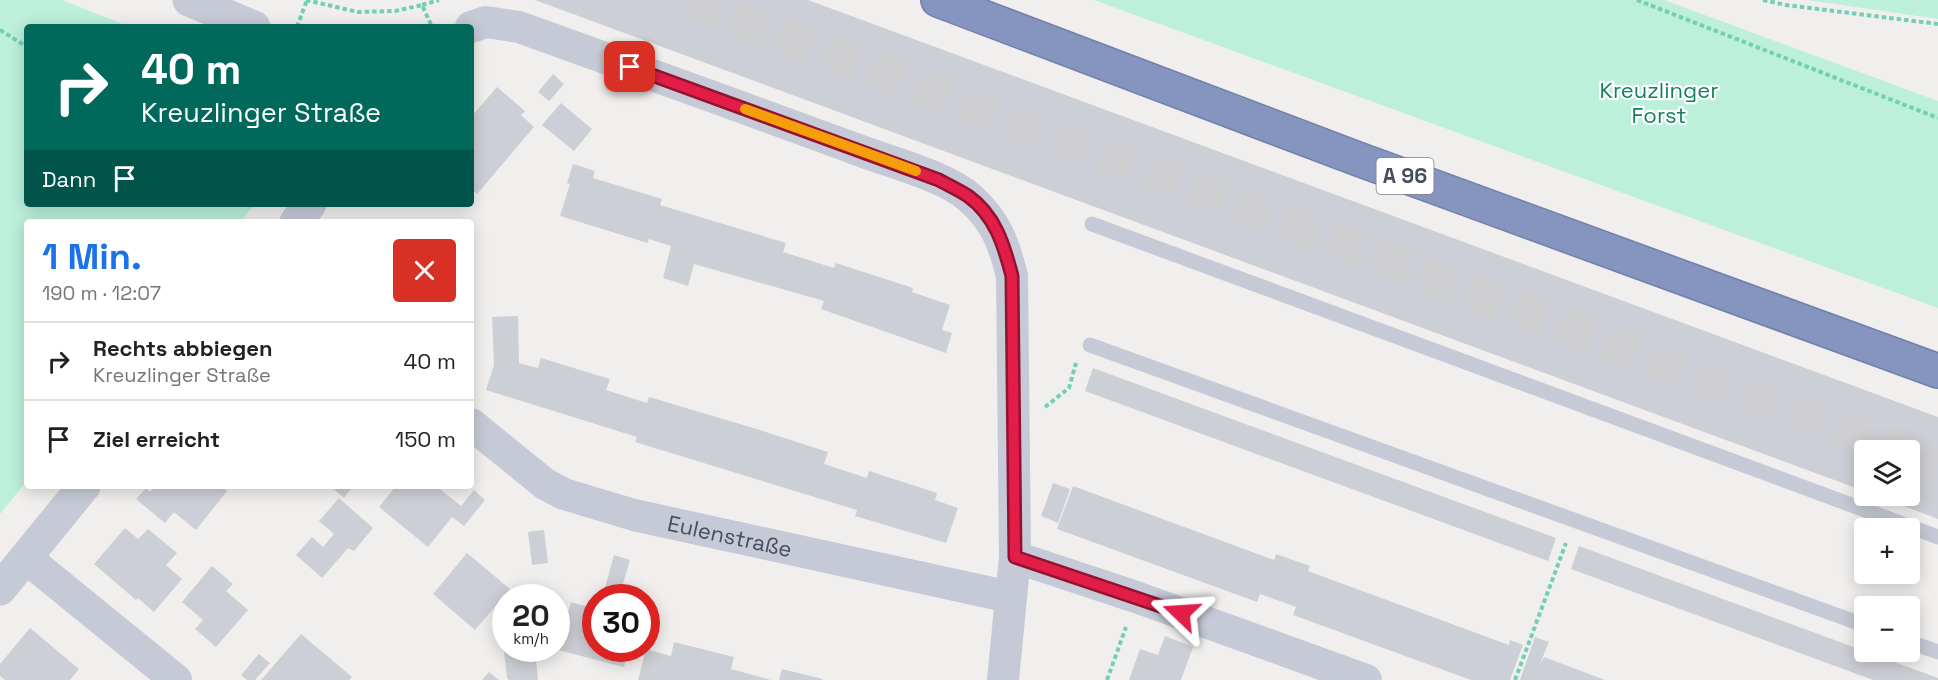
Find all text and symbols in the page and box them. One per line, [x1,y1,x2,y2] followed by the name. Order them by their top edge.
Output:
[604,41,655,92] pin
[141,43,241,96] text: 40 m
[42,48,120,126] icon: right
[613,50,646,83] icon: arrive
[1600,76,1718,129] park label: Kreuzlinger Forst
[141,95,381,130] text: Kreuzlinger Straße
[1376,158,1434,194] road number: A 96
[108,162,141,195] icon: arrive
[42,165,96,193] text: Dann
[42,234,142,280] text: 1 Min.
[393,239,456,302] button: close
[42,280,161,306] text: 190 m · 12:07
[93,334,273,362] text: Rechts abbiegen
[42,345,75,378] icon: right
[404,347,456,375] text: 40 m
[93,362,271,388] text: Kreuzlinger Straße
[42,423,75,456] icon: arrive
[93,425,220,453] text: Ziel erreicht
[395,425,456,453] text: 150 m
[1854,440,1920,662] map controls
[1854,440,1920,506] button: layers
[665,509,795,563] street label: Eulenstraße
[1854,518,1920,584] button: +
[1149,581,1213,645] position arrow
[582,584,660,662] speed limit sign: 30
[512,596,550,635] text: 20
[1854,596,1920,662] button: −
[513,629,549,648] text: km/h

